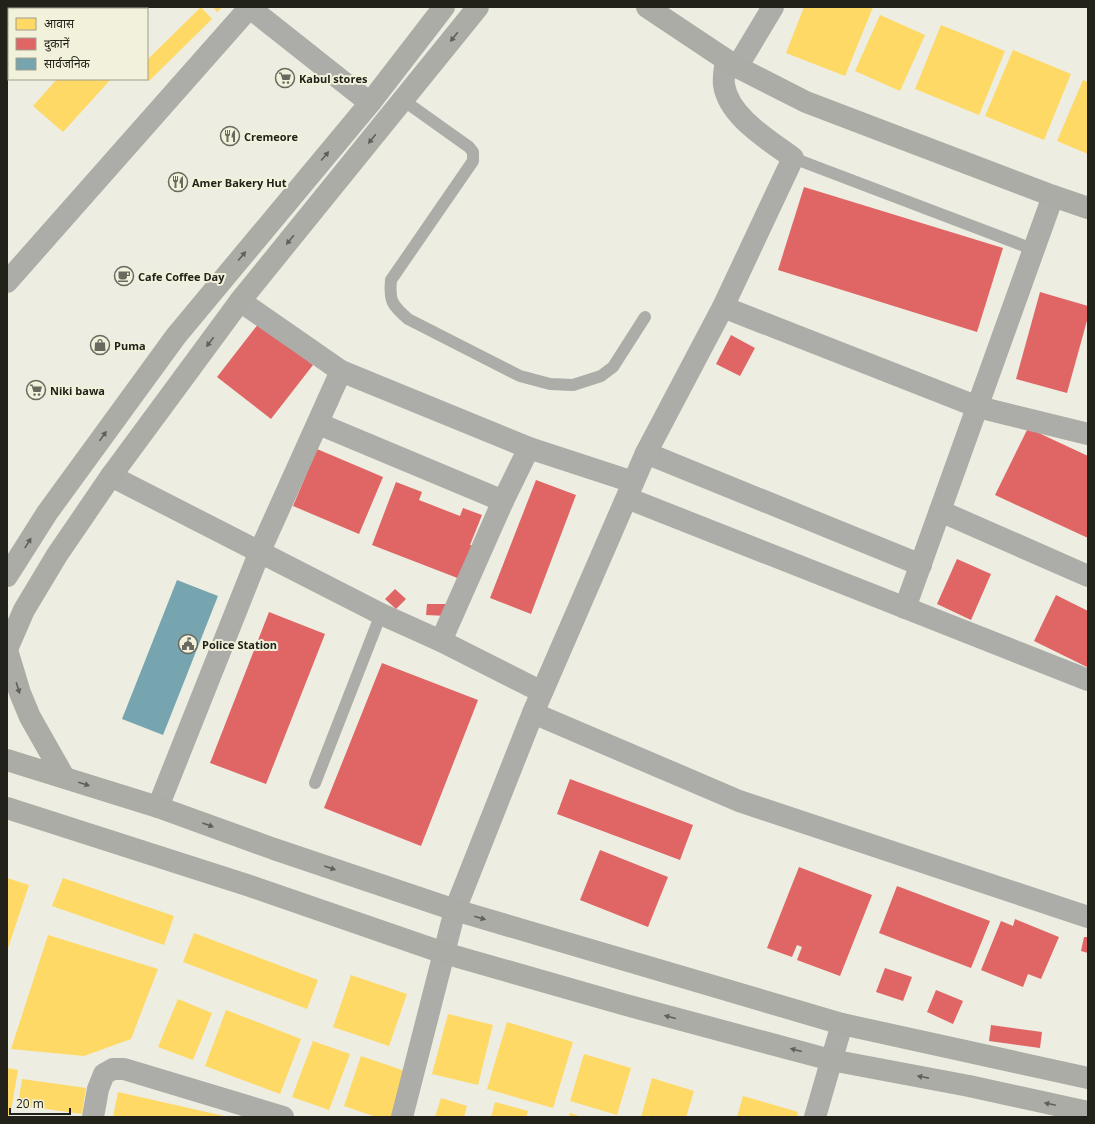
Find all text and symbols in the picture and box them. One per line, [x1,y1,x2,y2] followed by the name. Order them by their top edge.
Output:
[8,8,148,80] legend
[44,15,75,32] text: आवास
[449,32,458,43] one-way arrow
[44,35,70,52] text: दुकानें
[44,55,91,72] text: सार्वजनिक
[274,67,296,89] supermarket icon: Kabul stores
[299,71,368,86] place label: Kabul stores
[219,125,241,147] restaurant icon: Cremeore
[244,129,299,144] place label: Cremeore
[368,133,376,144] one-way arrow
[321,151,330,162] one-way arrow
[167,171,189,193] restaurant icon: Amer Bakery Hut
[192,175,287,190] place label: Amer Bakery Hut
[286,234,295,245] one-way arrow
[238,251,247,262] one-way arrow
[113,265,135,287] cafe icon: Cafe Coffee Day
[138,269,225,284] place label: Cafe Coffee Day
[89,334,111,356] shop icon: Puma
[206,337,214,347] one-way arrow
[114,338,146,353] place label: Puma
[25,379,47,401] supermarket icon: Niki bawa
[50,383,105,398] place label: Niki bawa
[99,431,107,442] one-way arrow
[24,538,32,548] one-way arrow
[177,633,199,655] public building icon: Police Station
[202,637,277,652] place label: Police Station
[15,682,21,694] one-way arrow
[79,781,91,787] one-way arrow
[202,822,214,828] one-way arrow
[325,865,337,871] one-way arrow
[475,915,487,921] one-way arrow
[664,1014,676,1020] one-way arrow
[789,1047,801,1053] one-way arrow
[917,1074,929,1080] one-way arrow
[10,1090,70,1116] scale bar
[16,1095,44,1112] text: 20 m
[1044,1101,1056,1107] one-way arrow

